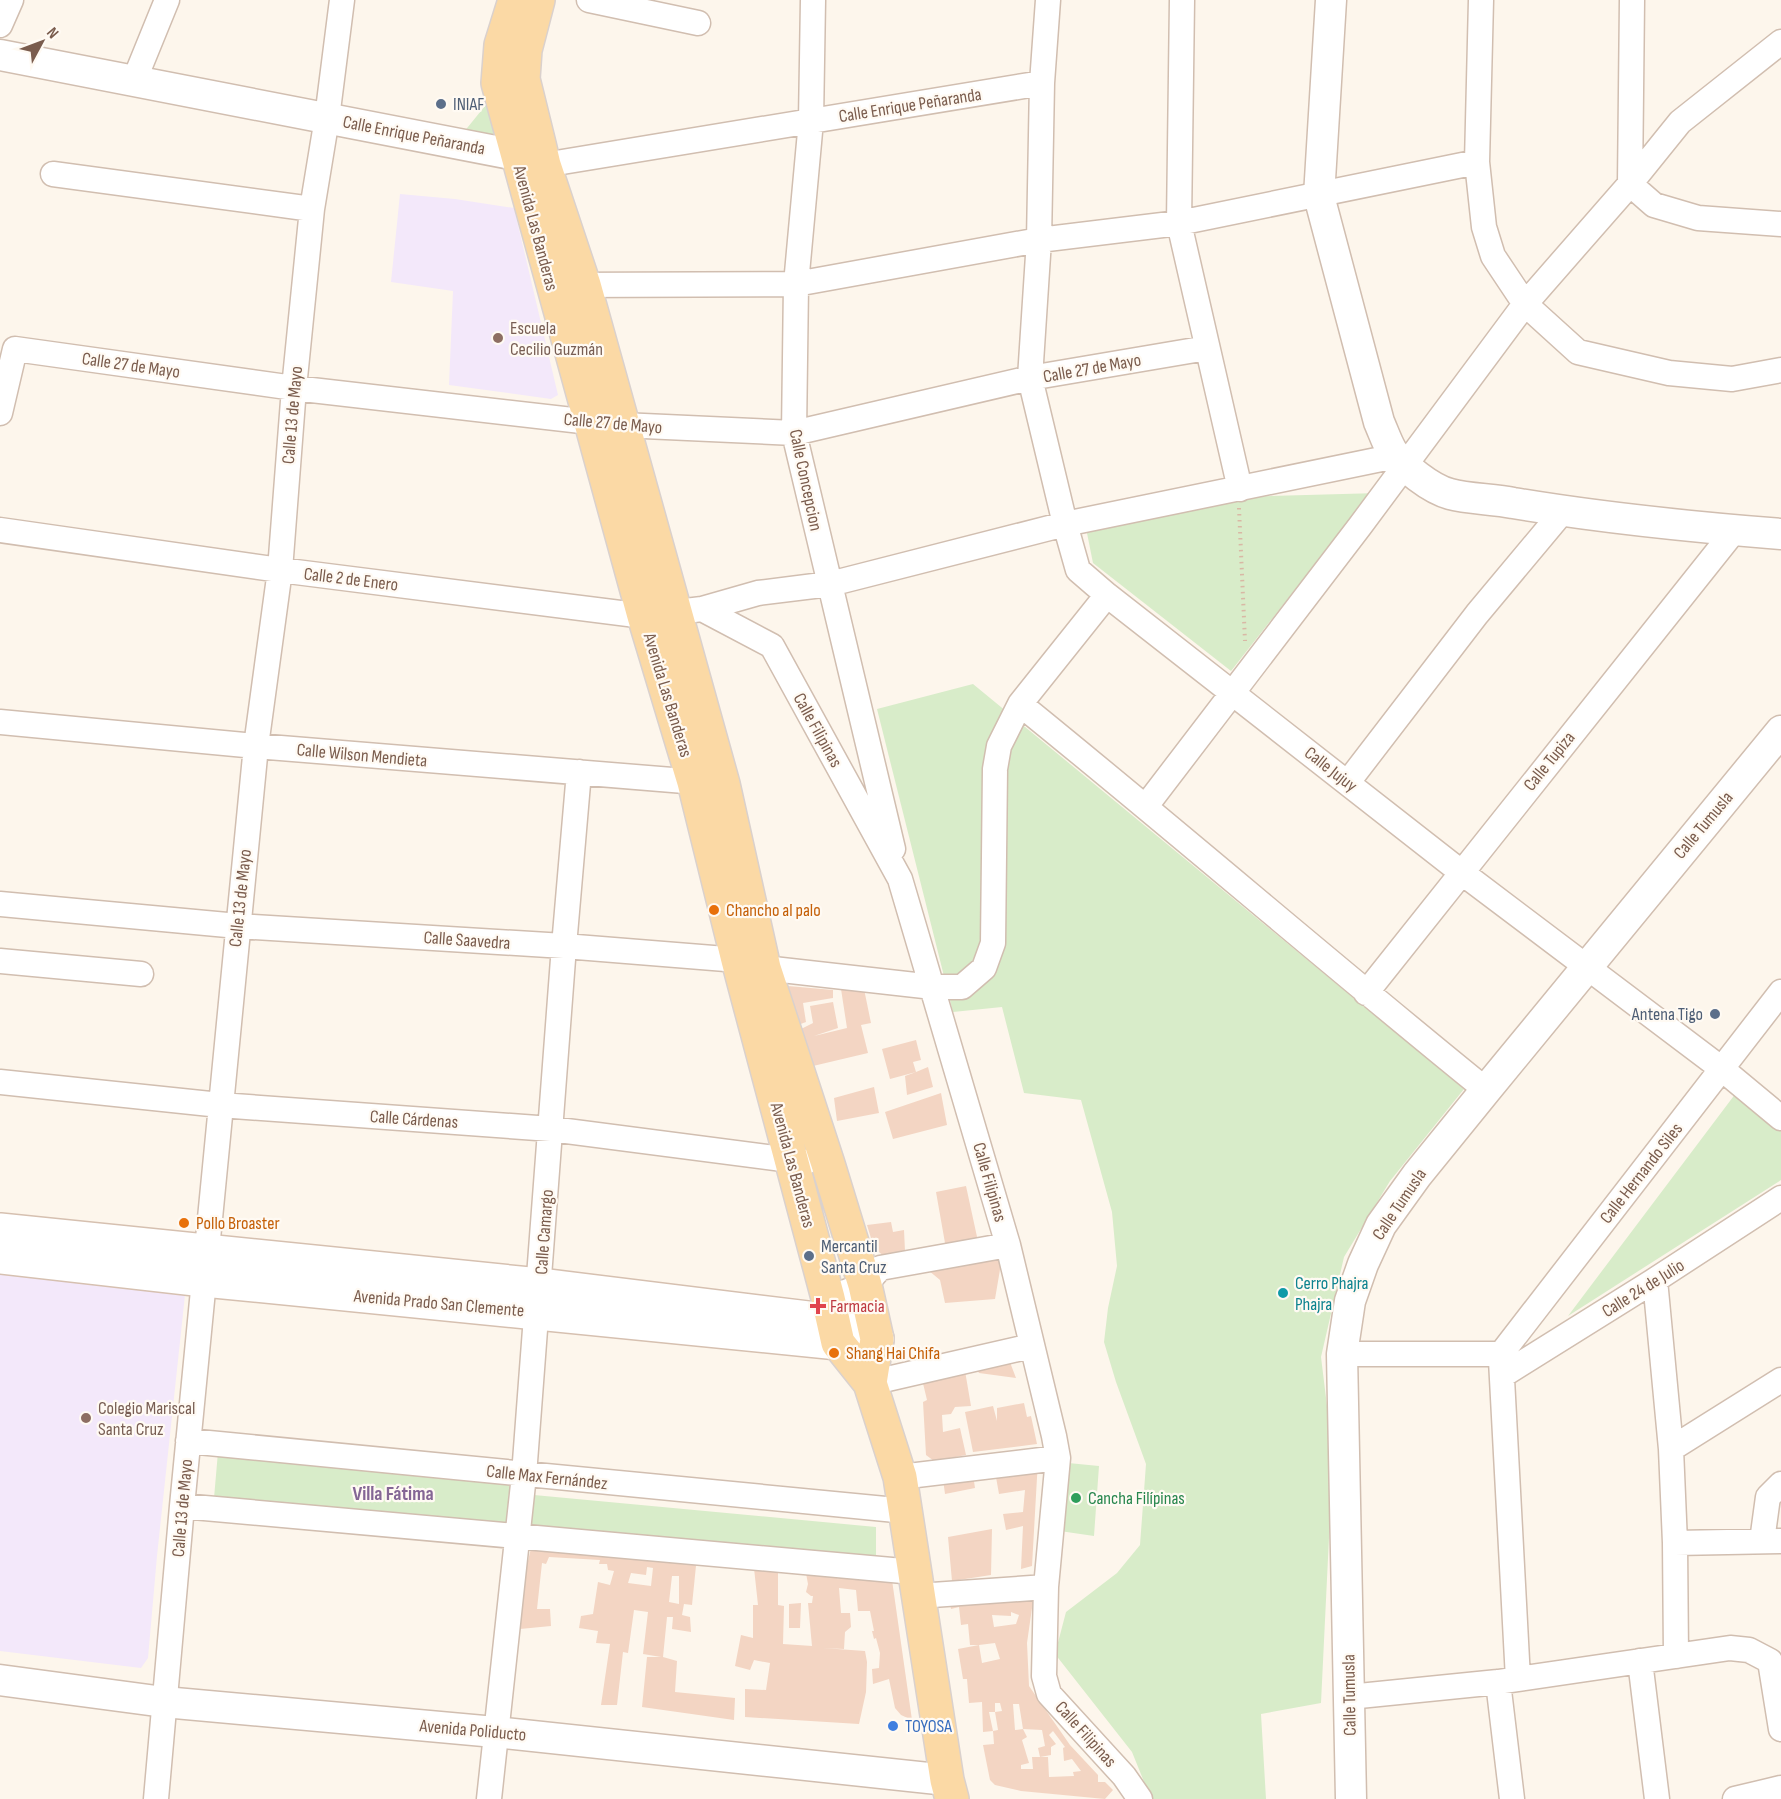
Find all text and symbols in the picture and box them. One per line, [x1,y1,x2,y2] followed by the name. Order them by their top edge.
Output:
[12,12,72,72] north arrow
[42,24,62,43] text: N
[837,84,983,127] street label: Calle Enrique Peñaranda
[453,94,484,115] place label: INIAF
[434,97,448,111] marker: INIAF
[341,111,487,160] street label: Calle Enrique Peñaranda
[508,162,562,293] street label: Avenida Las Banderas
[510,318,603,360] place label: Escuela Cecilio Guzmán
[491,331,505,345] marker: Escuela Cecilio Guzmán
[80,348,181,383] street label: Calle 27 de Mayo
[1042,350,1143,387] street label: Calle 27 de Mayo
[278,365,307,465] street label: Calle 13 de Mayo
[563,409,663,438] street label: Calle 27 de Mayo
[784,427,827,533] street label: Calle Concepcion
[303,563,399,596] street label: Calle 2 de Enero
[638,630,696,760] street label: Avenida Las Banderas
[789,689,847,771] street label: Calle Filipinas
[1519,728,1580,795] street label: Calle Tupiza
[296,739,428,772] street label: Calle Wilson Mendieta
[1300,742,1361,796] street label: Calle Jujuy
[1669,787,1738,863] street label: Calle Tumusla
[225,848,256,948] street label: Calle 13 de Mayo
[726,900,821,921] place label: Chancho al palo
[707,903,721,917] marker: Chancho al palo
[423,927,511,954] street label: Calle Saavedra
[1631,1004,1703,1025] place label: Antena Tigo
[1708,1007,1722,1021] marker: Antena Tigo
[765,1099,819,1230] street label: Avenida Las Banderas
[369,1106,459,1133] street label: Calle Cárdenas
[1596,1119,1687,1228] street label: Calle Hernando Siles
[968,1140,1011,1224] street label: Calle Filipinas
[1368,1165,1431,1244] street label: Calle Tumusla
[531,1189,558,1275] street label: Calle Camargo
[196,1213,280,1234] place label: Pollo Broaster
[177,1216,191,1230] marker: Pollo Broaster
[821,1236,887,1278] place label: Mercantil Santa Cruz
[802,1249,816,1263] marker: Mercantil Santa Cruz
[1598,1255,1688,1322] street label: Calle 24 de Julio
[1295,1273,1369,1315] place label: Cerro Phajra Phajra
[352,1286,525,1321] street label: Avenida Prado San Clemente
[1276,1286,1290,1300] marker: Cerro Phajra Phajra
[830,1296,885,1317] place label: Farmacia
[811,1299,825,1313] marker: Farmacia
[846,1343,940,1364] place label: Shang Hai Chifa
[827,1346,841,1360] marker: Shang Hai Chifa
[98,1398,195,1440] place label: Colegio Mariscal Santa Cruz
[79,1411,93,1425] marker: Colegio Mariscal Santa Cruz
[168,1458,197,1558] street label: Calle 13 de Mayo
[485,1461,609,1494] street label: Calle Max Fernández
[352,1482,434,1506] district label: Villa Fátima
[1088,1488,1185,1509] place label: Cancha Filípinas
[1069,1491,1083,1505] marker: Cancha Filípinas
[1338,1654,1361,1736] street label: Calle Tumusla
[1051,1697,1121,1772] street label: Calle Filipinas
[418,1715,527,1746] street label: Avenida Poliducto
[905,1716,952,1737] place label: TOYOSA
[886,1719,900,1733] marker: TOYOSA

